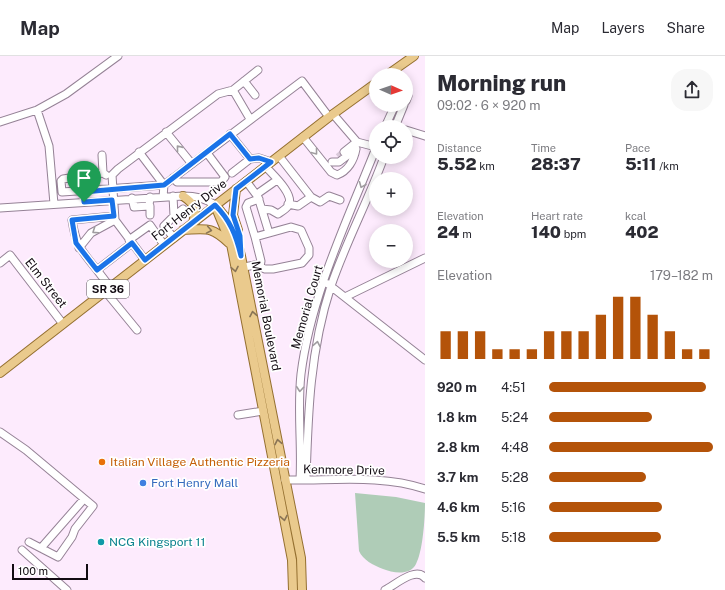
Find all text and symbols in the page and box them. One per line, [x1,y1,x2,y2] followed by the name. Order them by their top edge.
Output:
[20,17,60,39] text: Map
[551,20,579,36] text: Map
[601,20,645,36] text: Layers
[667,20,705,36] text: Share
[369,68,413,112] north arrow
[369,68,413,268] map controls
[671,69,713,111] button: share
[437,70,566,96] text: Morning run
[437,98,541,113] text: 09:02 · 6 × 920 m
[369,120,413,164] button: locate
[437,142,482,154] text: Distance
[531,142,556,154] text: Time
[625,142,650,154] text: Pace
[176,145,183,152] one-way arrow
[310,147,317,154] one-way arrow
[437,154,477,174] text: 5.52
[531,154,581,174] text: 28:37
[625,154,657,174] text: 5:11
[477,160,495,172] text: km
[657,160,679,172] text: /km
[67,161,101,202] pin
[73,167,95,189] icon: arrive
[369,172,413,216] button: +
[149,176,230,244] street label: Fort Henry Drive
[358,181,366,188] one-way arrow
[437,210,484,222] text: Elevation
[531,210,583,222] text: Heart rate
[625,210,646,222] text: kcal
[437,222,459,242] text: 24
[531,222,561,242] text: 140
[625,222,659,242] text: 402
[369,224,413,268] button: −
[206,225,212,234] one-way arrow
[92,226,99,234] one-way arrow
[459,228,472,240] text: m
[561,228,586,240] text: bpm
[22,255,70,311] street label: Elm Street
[248,260,284,372] street label: Memorial Boulevard
[288,263,326,351] street label: Memorial Court
[231,266,239,272] one-way arrow
[437,268,492,283] text: Elevation
[650,268,713,283] text: 179–182 m
[87,280,129,298] road number: SR 36
[249,311,258,317] one-way arrow
[312,341,320,347] one-way arrow
[437,380,477,395] text: 920 m
[501,380,526,395] text: 4:51
[296,386,305,392] one-way arrow
[437,410,477,425] text: 1.8 km
[501,410,528,425] text: 5:24
[274,439,283,445] one-way arrow
[437,440,480,455] text: 2.8 km
[501,440,529,455] text: 4:48
[110,455,290,469] place label: Italian Village Authentic Pizzeria
[97,457,107,467] marker: Italian Village Authentic Pizzeria
[303,462,385,478] street label: Kenmore Drive
[437,470,478,485] text: 3.7 km
[501,470,529,485] text: 5:28
[151,476,238,490] place label: Fort Henry Mall
[138,478,148,488] marker: Fort Henry Mall
[437,500,480,515] text: 4.6 km
[501,500,526,515] text: 5:16
[280,515,288,521] one-way arrow
[437,530,480,545] text: 5.5 km
[501,530,526,545] text: 5:18
[109,535,205,549] place label: NCG Kingsport 11
[96,537,106,547] marker: NCG Kingsport 11
[12,562,88,581] scale bar
[18,565,48,577] text: 100 m

